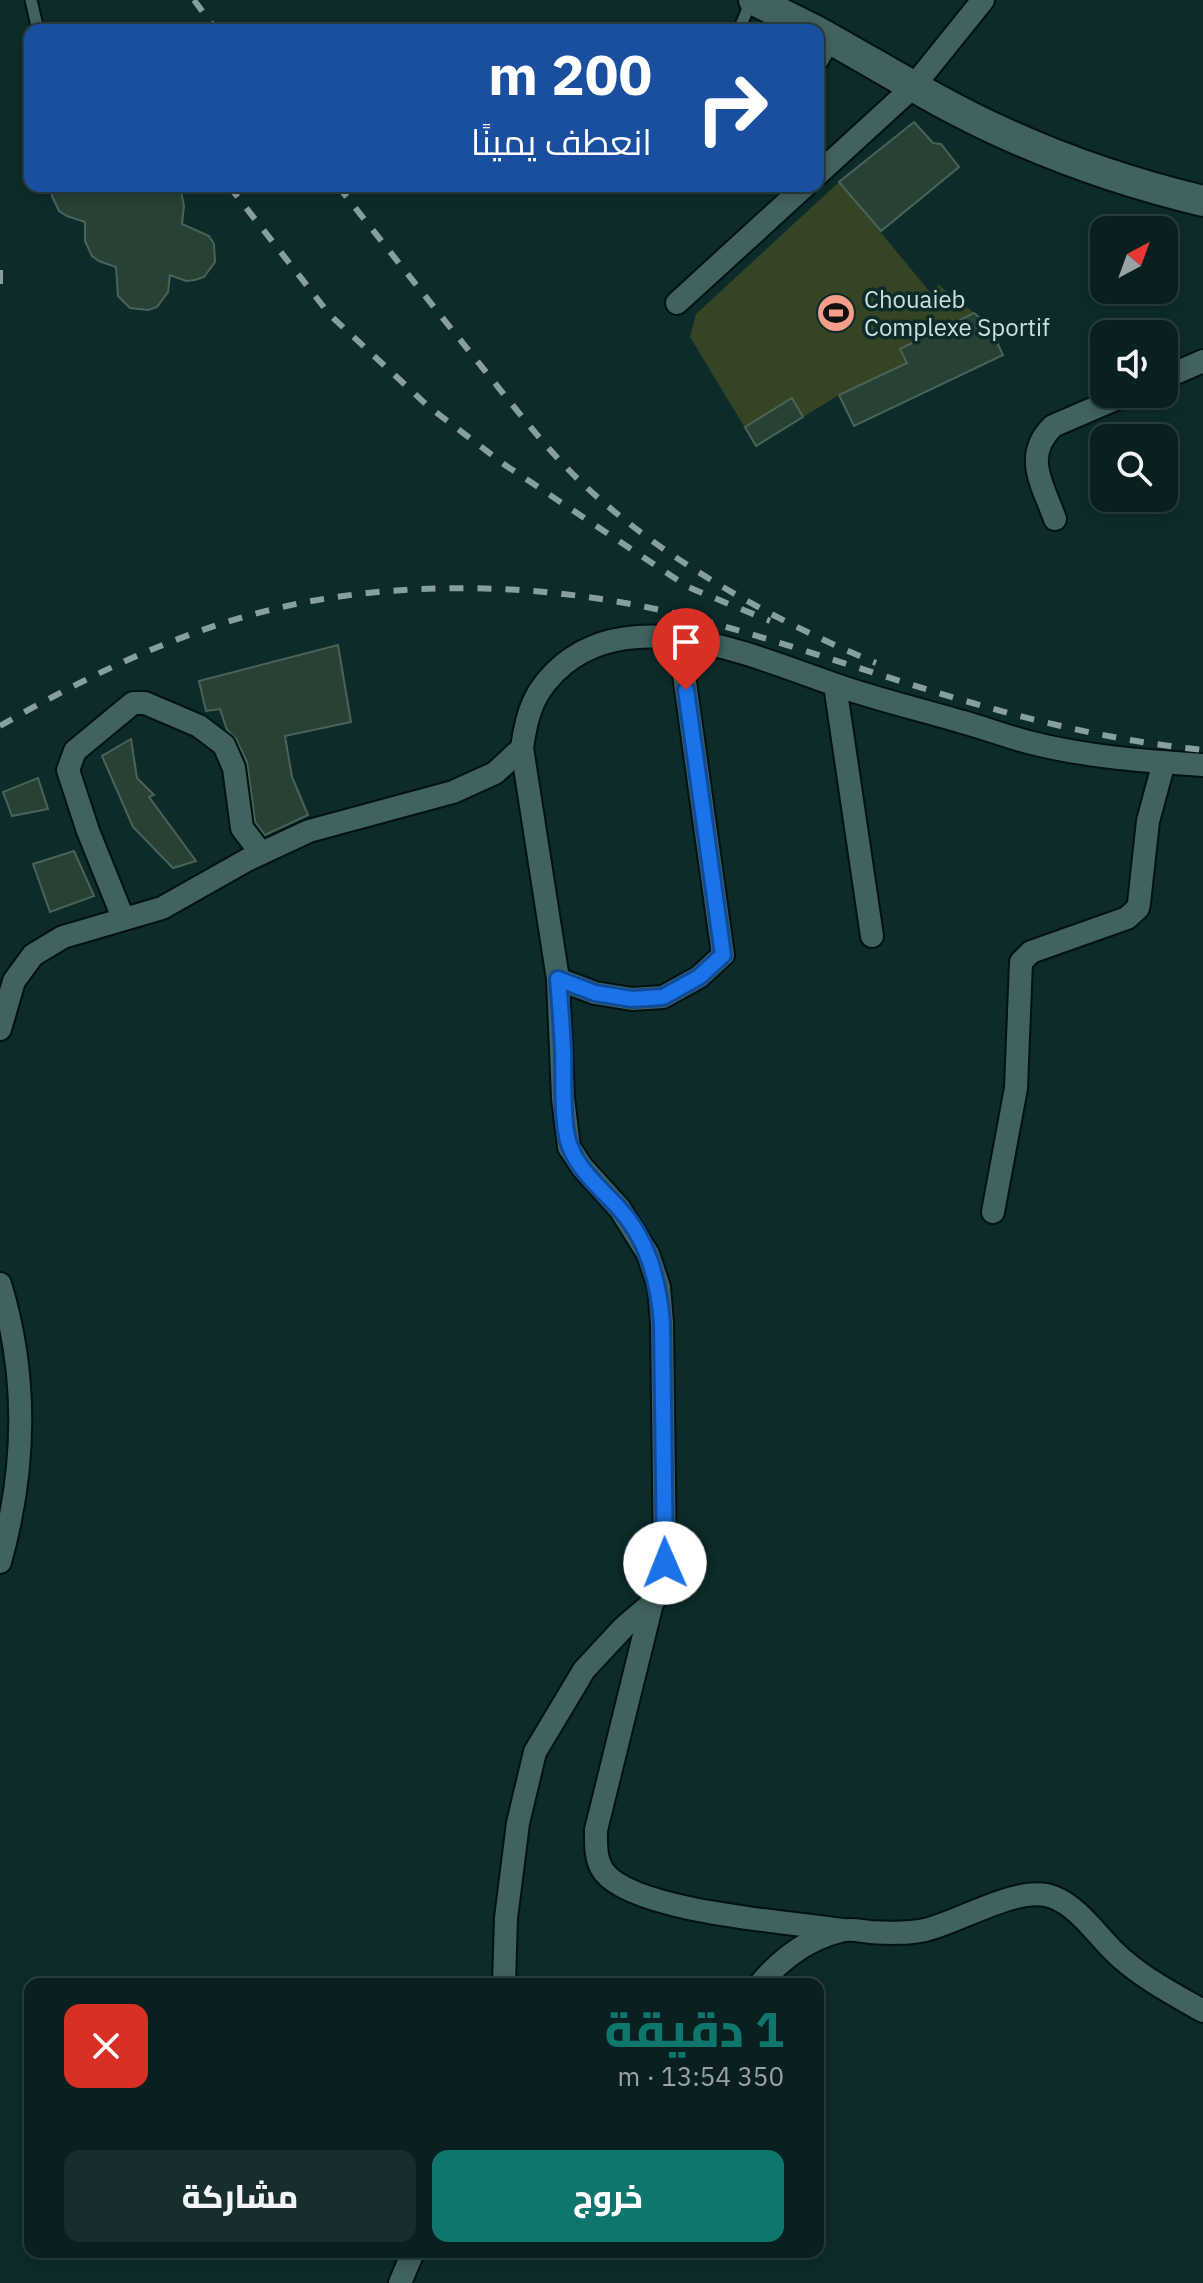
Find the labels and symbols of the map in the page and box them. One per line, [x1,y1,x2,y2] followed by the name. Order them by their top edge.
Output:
[1090,216,1178,304] north arrow
[864,283,1050,343] place label: Chouaieb Complexe Sportif
[815,292,857,334] sports icon: Chouaieb Complexe Sportif
[652,608,720,690] pin
[623,1521,707,1605] position arrow

